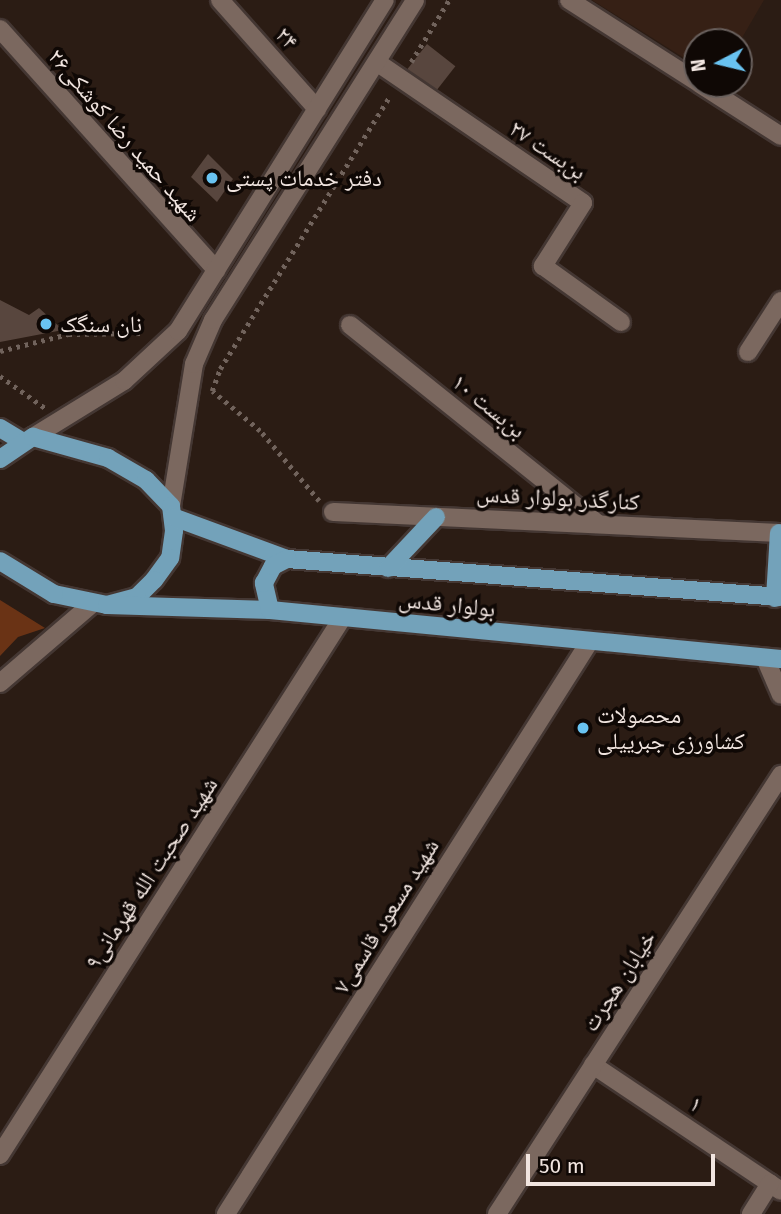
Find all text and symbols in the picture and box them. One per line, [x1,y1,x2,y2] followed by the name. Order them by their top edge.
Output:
[270,21,304,55] street label: ۲۴
[683,28,753,98] north arrow
[42,43,208,227] street label: شهید حمید رضا کوشکی۲۶
[686,58,711,73] text: N
[504,114,592,186] street label: بن‌بست ۲۷
[226,164,382,192] place label: دفتر خدمات پستی
[204,170,220,186] marker: دفتر خدمات پستی
[60,310,142,338] place label: نان سنگک
[38,316,54,332] marker: نان سنگک
[447,368,531,444] street label: بن‌بست ۱۰
[476,480,640,516] street label: کنارگذر بولوار قدس
[397,585,497,623] street label: بولوار قدس
[597,701,745,755] place label: محصولات کشاورزی جبرییلی
[575,720,591,736] marker: محصولات کشاورزی جبرییلی
[79,772,223,974] street label: شهید صحبت الله قهرمانی۹
[327,834,445,998] street label: شهید مسعود قاسمی۷
[576,925,662,1037] street label: خیابان هجرت
[684,1090,708,1118] street label: ۱
[529,1140,718,1184] scale bar
[539,1153,585,1179] text: 50 m

